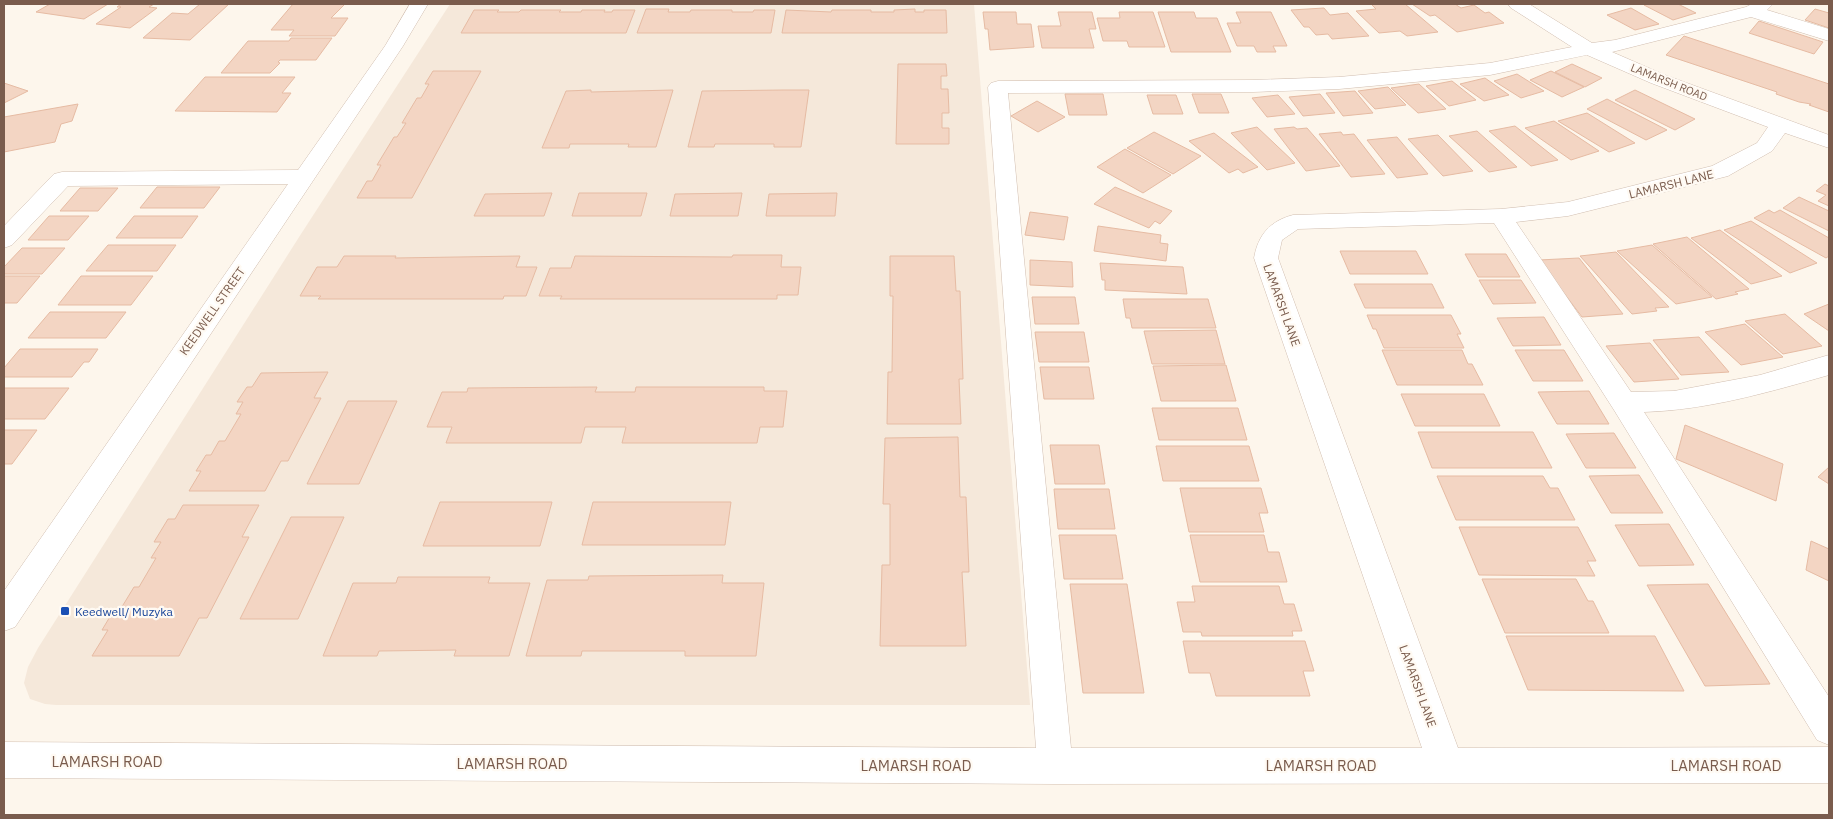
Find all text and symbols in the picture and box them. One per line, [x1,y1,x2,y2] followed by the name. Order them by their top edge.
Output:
[1629,60,1709,104] street label: LAMARSH ROAD
[1627,166,1715,202] street label: LAMARSH LANE
[1260,262,1304,348] street label: LAMARSH LANE
[176,264,248,358] street label: KEEDWELL STREET
[75,604,173,619] place label: Keedwell/ Muzyka
[59,605,71,617] marker: Keedwell/ Muzyka
[1396,643,1440,729] street label: LAMARSH LANE
[51,752,163,771] street label: LAMARSH ROAD
[456,754,568,773] street label: LAMARSH ROAD
[860,756,972,775] street label: LAMARSH ROAD
[1265,756,1377,775] street label: LAMARSH ROAD
[1670,756,1782,775] street label: LAMARSH ROAD

